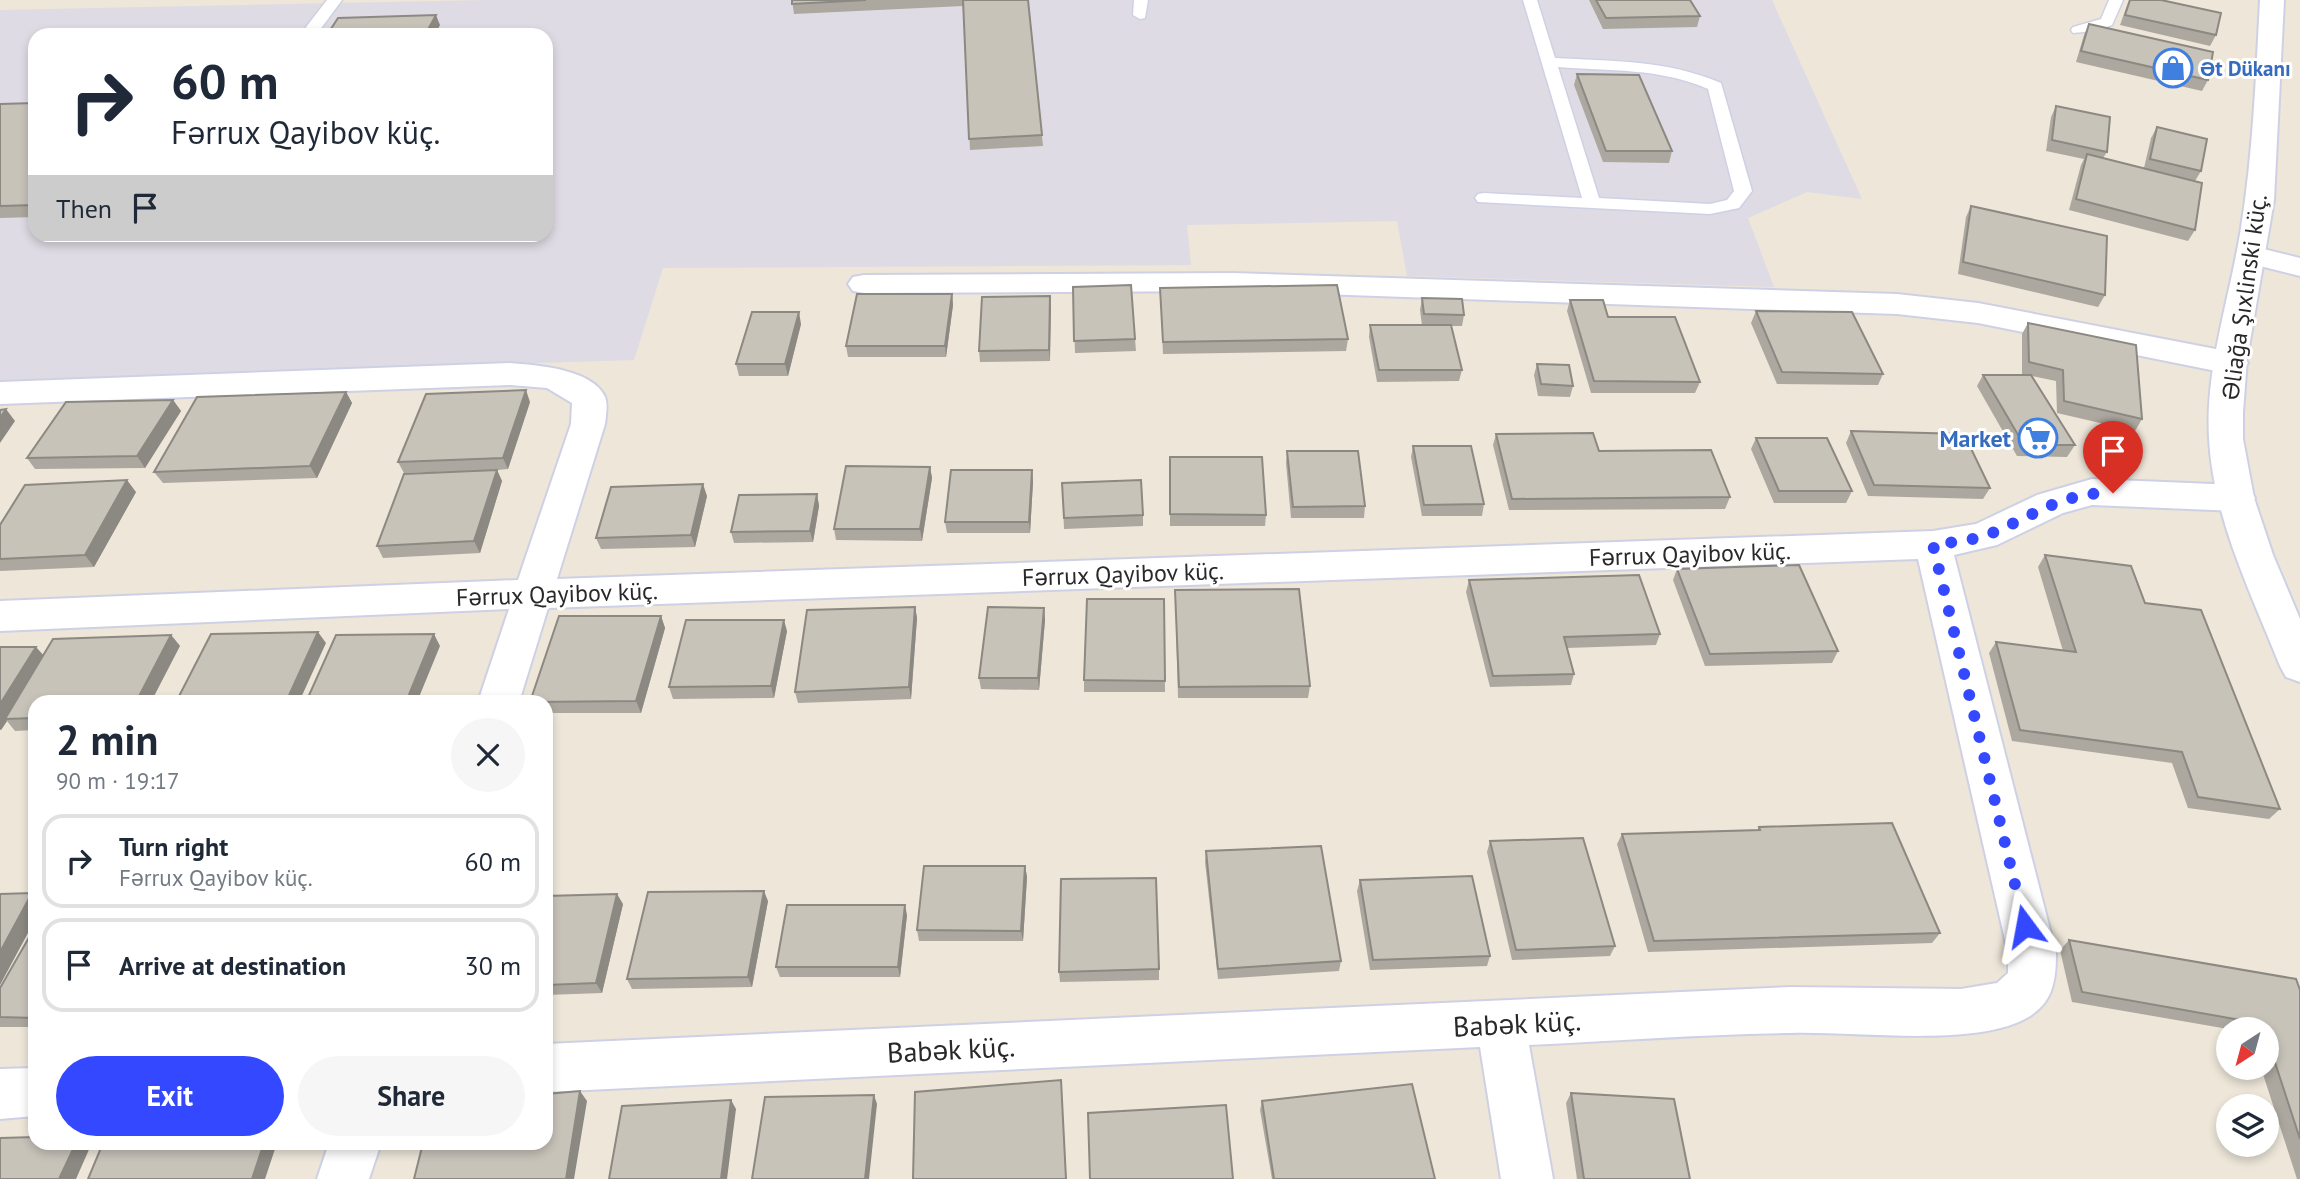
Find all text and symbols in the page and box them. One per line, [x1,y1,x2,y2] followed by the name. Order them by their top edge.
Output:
[2152,47,2194,89] shop icon: Ət Dükanı
[171,49,278,113] text: 60 m
[2200,55,2291,82] place label: Ət Dükanı
[56,56,147,147] icon: right
[171,111,440,153] text: Fərrux Qayibov küç.
[126,189,164,227] icon: arrive
[56,192,112,225] text: Then
[2214,192,2274,402] street label: Əliağa Şıxlinski küç.
[2017,417,2059,459] supermarket icon: Market
[2083,421,2143,493] pin
[1939,423,2012,454] place label: Market
[2094,432,2132,470] icon: arrive
[1588,535,1792,573] street label: Fərrux Qayibov küç.
[1021,555,1225,593] street label: Fərrux Qayibov küç.
[455,575,659,613] street label: Fərrux Qayibov küç.
[56,712,158,767] text: 2 min
[451,718,525,792] button: close
[56,766,180,795] text: 90 m · 19:17
[119,830,228,863] text: Turn right
[60,842,98,880] icon: right
[465,845,521,878] text: 60 m
[119,863,313,892] text: Fərrux Qayibov küç.
[1988,889,2062,963] position arrow
[60,946,98,984] icon: arrive
[119,949,346,982] text: Arrive at destination
[465,949,521,982] text: 30 m
[1452,1001,1582,1045] street label: Babək küç.
[2216,1017,2278,1080] north arrow
[2216,1017,2279,1157] map controls
[886,1027,1016,1071] street label: Babək küç.
[56,1056,284,1136] button: Exit
[298,1056,525,1136] button: Share
[2216,1094,2279,1157] button: layers

